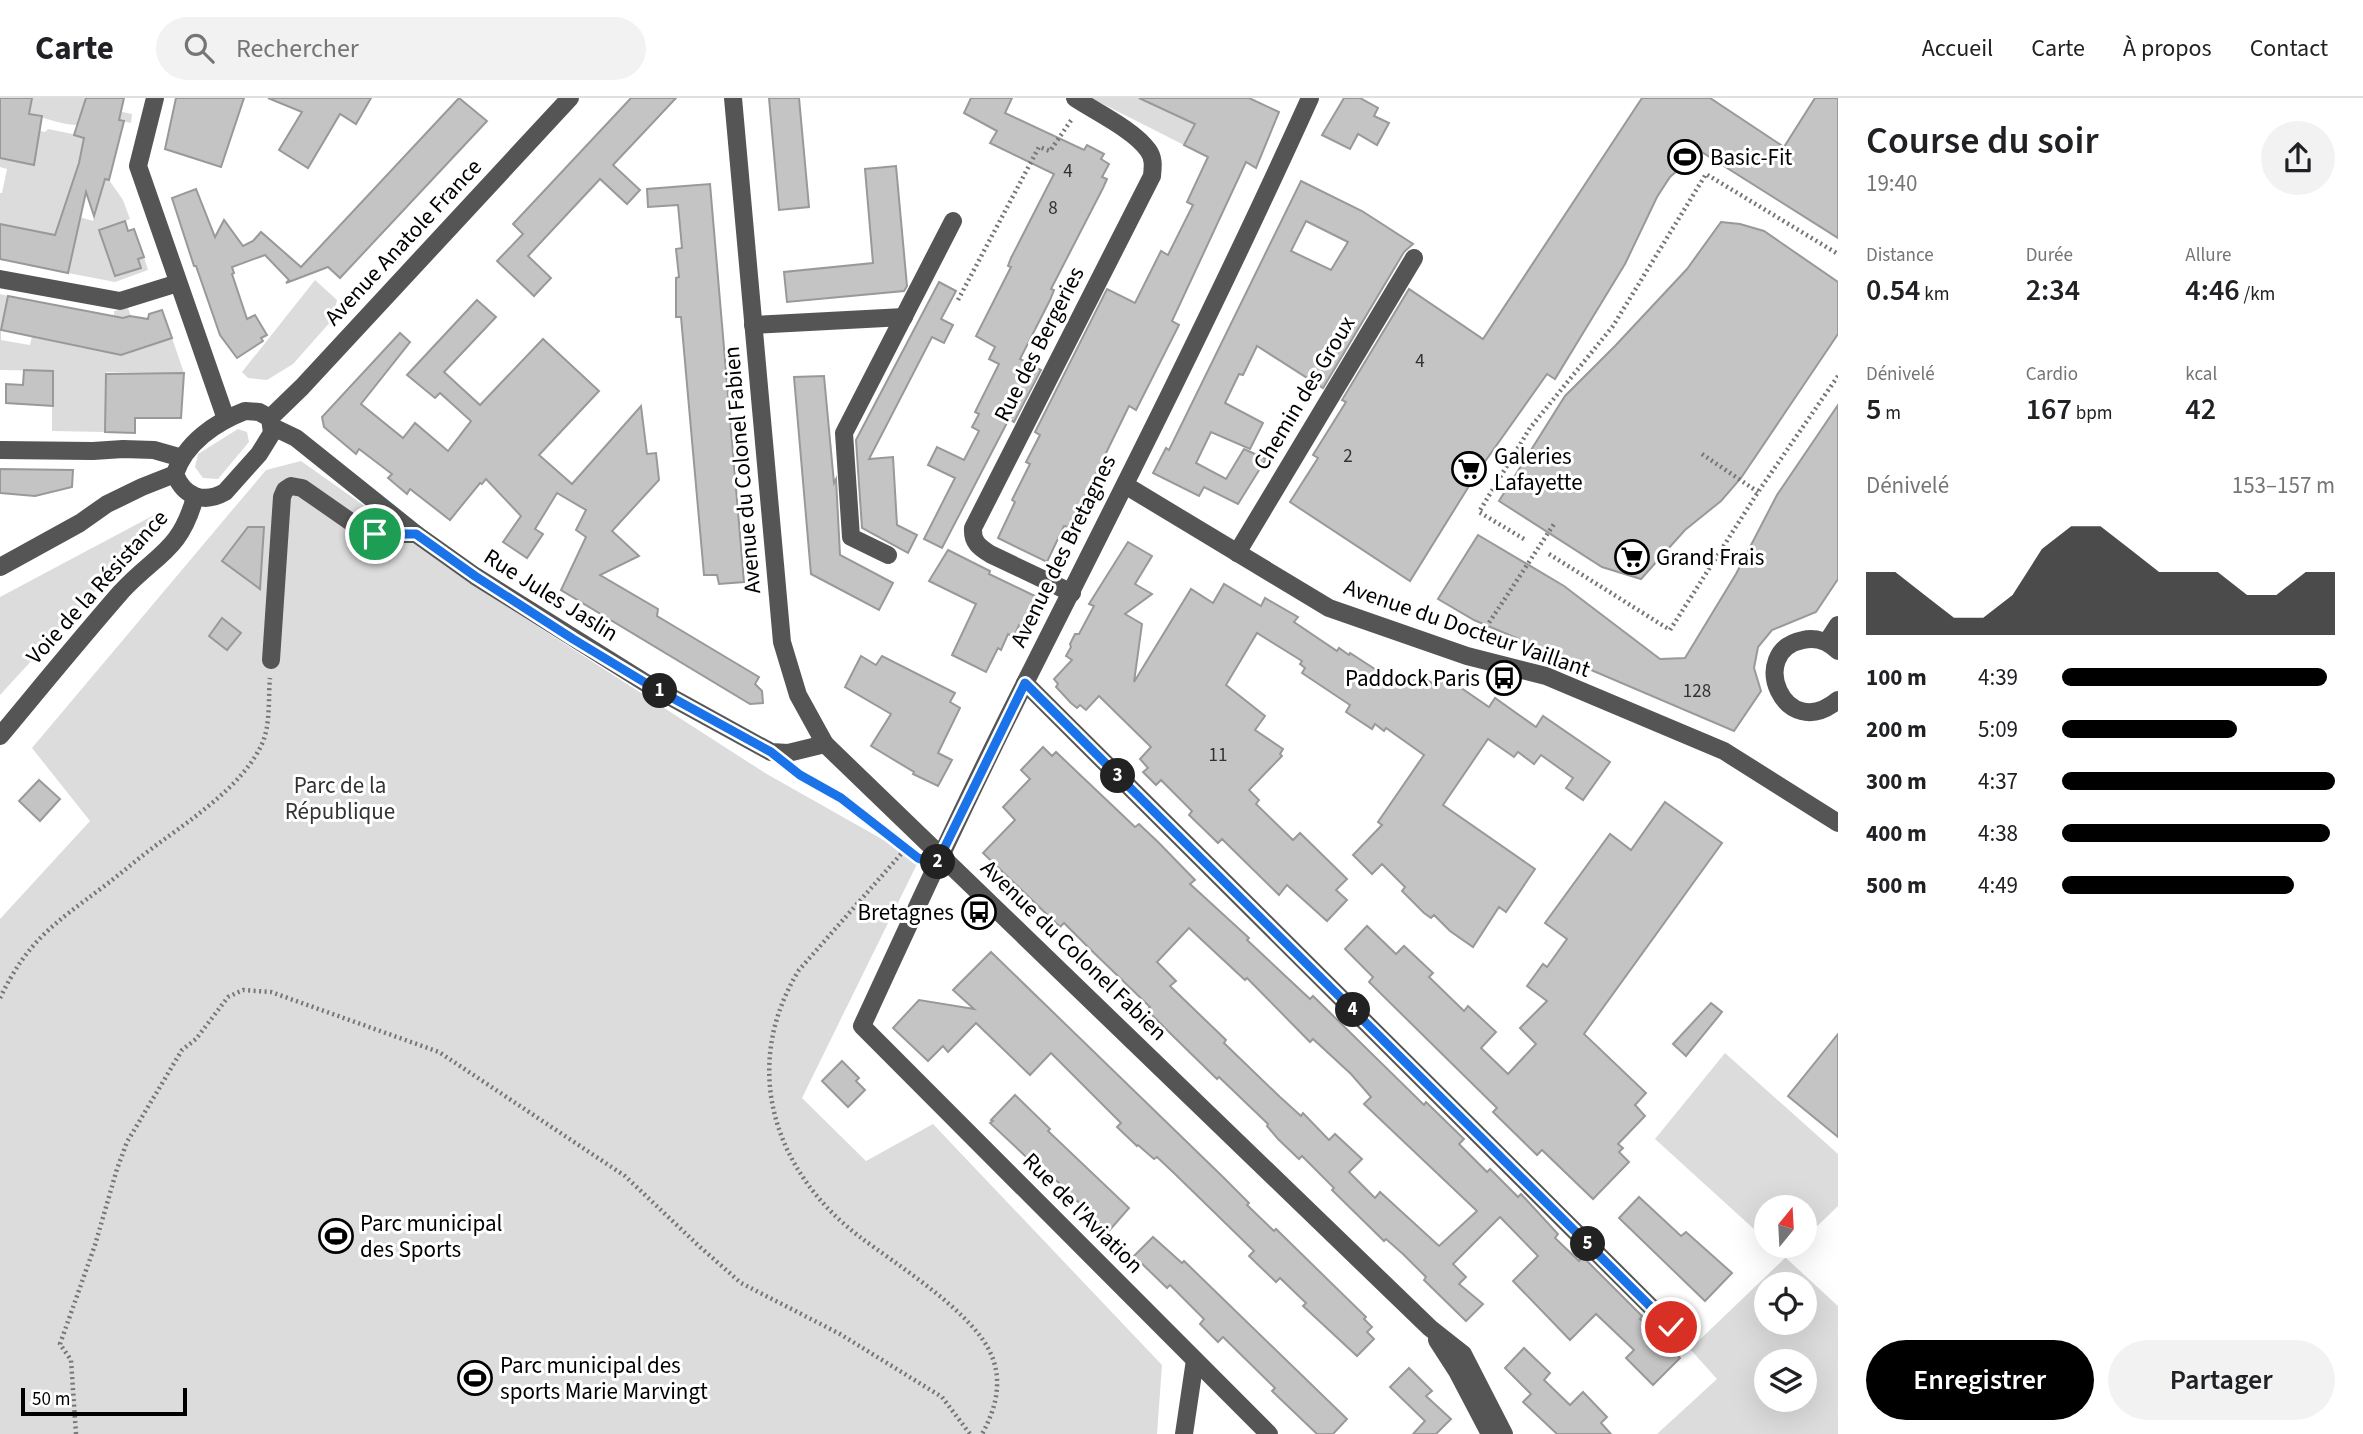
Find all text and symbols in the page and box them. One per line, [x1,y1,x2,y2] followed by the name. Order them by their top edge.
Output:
[156,17,646,80] search box
[35,25,114,72] text: Carte
[180,29,218,67] icon: search
[236,30,359,67] text: Rechercher
[1922,31,1993,66] text: Accueil
[2031,31,2085,66] text: Carte
[2123,31,2212,66] text: À propos
[2250,31,2328,66] text: Contact
[1866,114,2099,168] text: Course du soir
[2261,121,2335,195] button: share
[1666,138,1704,176] sports icon: Basic-Fit
[1710,141,1793,174] place label: Basic-Fit
[317,151,489,333] street label: Avenue Anatole France
[1063,158,1073,185] house number: 4
[1866,167,1917,200] text: 19:40
[1048,195,1058,222] house number: 8
[1866,242,1934,269] text: Distance
[2026,242,2073,269] text: Durée
[2185,242,2232,269] text: Allure
[986,261,1092,427] street label: Rue des Bergeries
[1866,269,1920,312] text: 0.54
[2026,269,2080,312] text: 2:34
[2185,269,2240,312] text: 4:46
[1920,281,1949,308] text: km
[2240,281,2275,308] text: /km
[1245,310,1363,476] street label: Chemin des Groux
[715,345,769,595] street label: Avenue du Colonel Fabien
[1415,348,1425,375] house number: 4
[1866,361,1935,388] text: Dénivelé
[2026,361,2078,388] text: Cardio
[2185,361,2217,388] text: kcal
[1866,388,1881,431] text: 5
[2026,388,2072,431] text: 167
[2185,388,2216,431] text: 42
[1881,400,1901,427] text: m
[2072,400,2112,427] text: bpm
[1494,440,1583,499] place label: Galeries Lafayette
[1343,443,1353,470] house number: 2
[1002,449,1124,653] street label: Avenue des Bretagnes
[1450,450,1488,488] supermarket icon: Galeries Lafayette
[1866,469,1949,502] text: Dénivelé
[2232,469,2335,502] text: 153–157 m
[18,502,176,672] street label: Voie de la Résistance
[345,504,405,564] pin
[356,515,394,553] icon: arrive
[1613,538,1651,576] supermarket icon: Grand Frais
[477,540,625,650] street label: Rue Jules Jaslin
[1656,541,1764,574] place label: Grand Frais
[1339,570,1595,686] street label: Avenue du Docteur Vaillant
[1485,659,1523,697] bus stop icon: Paddock Paris
[1866,661,1927,694] text: 100 m
[1978,661,2018,694] text: 4:39
[1345,662,1480,695] place label: Paddock Paris
[642,674,678,708] pin: 1
[654,677,665,704] text: 1
[1683,678,1711,705] house number: 128
[1866,713,1927,746] text: 200 m
[1978,713,2018,746] text: 5:09
[1209,742,1227,769] house number: 11
[1100,758,1136,794] pin: 3
[1112,762,1123,789] text: 3
[1866,765,1927,798] text: 300 m
[1978,765,2018,798] text: 4:37
[285,769,395,828] park label: Parc de la République
[1866,817,1927,850] text: 400 m
[1978,817,2018,850] text: 4:38
[920,844,956,880] pin: 2
[932,848,943,875] text: 2
[973,852,1175,1048] street label: Avenue du Colonel Fabien
[1866,869,1927,902] text: 500 m
[1978,869,2018,902] text: 4:49
[960,893,998,931] bus stop icon: Bretagnes
[857,896,954,929] place label: Bretagnes
[1336,992,1370,1028] pin: 4
[1347,996,1358,1023] text: 4
[1015,1145,1151,1281] street label: Rue de l'Aviation
[1754,1195,1816,1258] north arrow
[1754,1195,1817,1412] map controls
[360,1207,502,1266] place label: Parc municipal des Sports
[317,1217,355,1255] sports icon: Parc municipal des Sports
[1570,1226,1606,1262] pin: 5
[1582,1230,1593,1257] text: 5
[1754,1272,1817,1335] button: locate
[1641,1297,1701,1357] pin
[1652,1308,1690,1346] icon: check
[1866,1340,2094,1420] button: Enregistrer
[2108,1340,2335,1420] button: Partager
[500,1349,708,1408] place label: Parc municipal des sports Marie Marvingt
[1754,1349,1817,1412] button: layers
[456,1359,494,1397] sports icon: Parc municipal des sports Marie Marvingt
[21,1385,187,1417] scale bar
[32,1386,70,1413] text: 50 m

